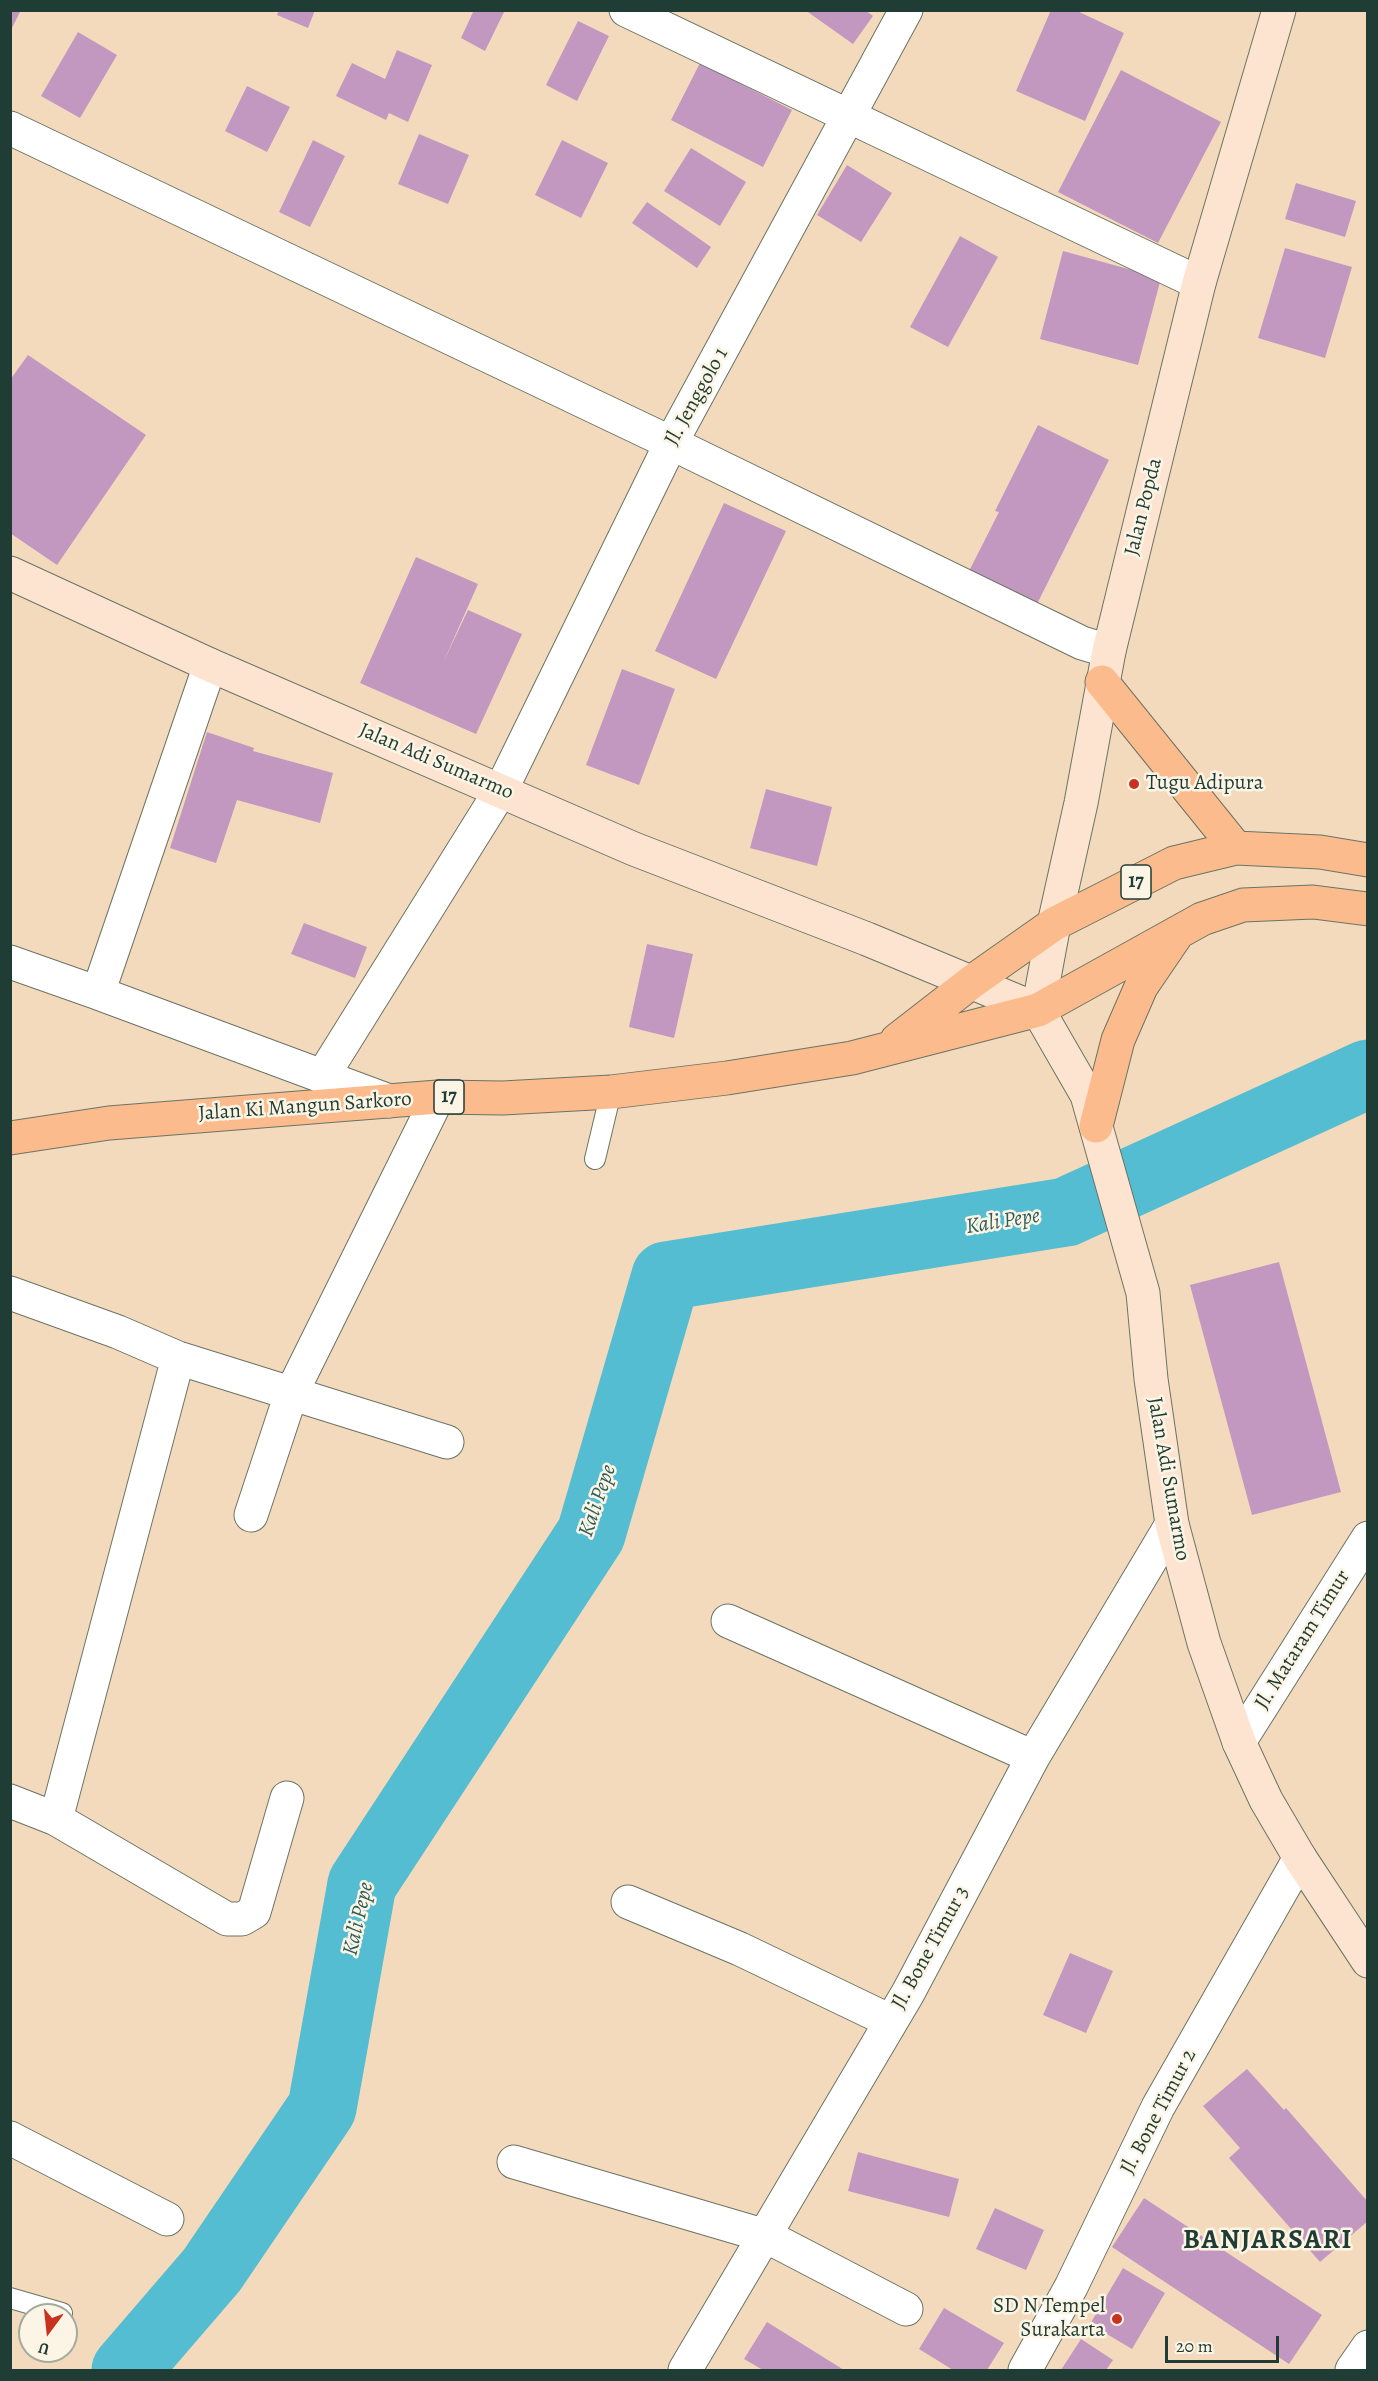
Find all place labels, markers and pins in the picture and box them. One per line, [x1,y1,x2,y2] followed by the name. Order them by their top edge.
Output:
[1146,771,1263,797] place label: Tugu Adipura
[1127,777,1141,791] marker: Tugu Adipura
[993,2294,1105,2344] place label: SD N Tempel Surakarta
[1110,2312,1124,2326] marker: SD N Tempel Surakarta

